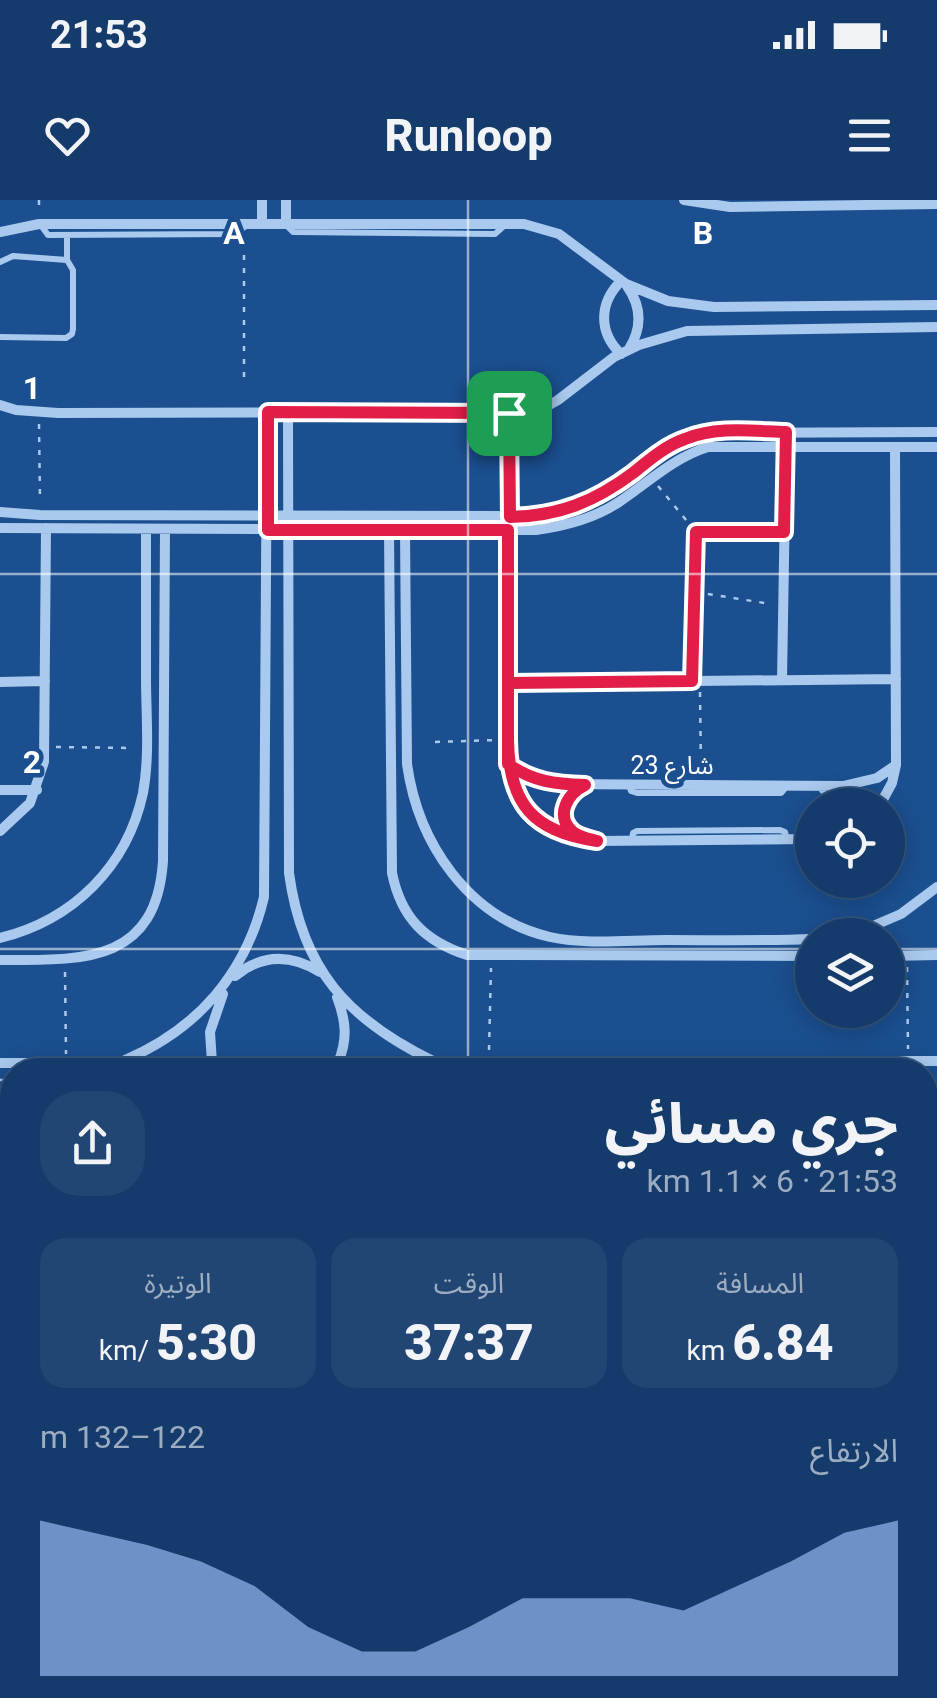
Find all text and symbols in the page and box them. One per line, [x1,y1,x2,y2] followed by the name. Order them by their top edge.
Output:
[50,13,148,57] text: 21:53
[40,108,95,163] icon: heart
[842,108,897,163] icon: menu
[385,109,552,162] text: Runloop
[223,214,245,252] text: A
[693,214,713,252] text: B
[23,369,41,407] text: 1
[467,371,552,456] pin
[482,386,537,441] icon: arrive
[23,743,41,781] text: 2
[630,751,714,784] street label: شارع 23
[795,788,905,1028] map controls
[795,788,905,898] button: locate
[795,918,905,1028] button: layers
[40,1091,145,1196] button: share
[605,1092,898,1156] text: جري مسائي
[647,1162,898,1200] text: 21:53 · 6 × 1.1 km
[144,1267,212,1300] text: الوتيرة
[434,1267,504,1300] text: الوقت
[716,1267,804,1300] text: المسافة
[156,1314,257,1372] text: 5:30
[404,1314,534,1372] text: 37:37
[732,1314,834,1372] text: 6.84
[99,1334,156,1367] text: /km
[686,1334,732,1367] text: km
[40,1418,205,1456] text: 122–132 m
[810,1432,898,1470] text: الارتفاع

